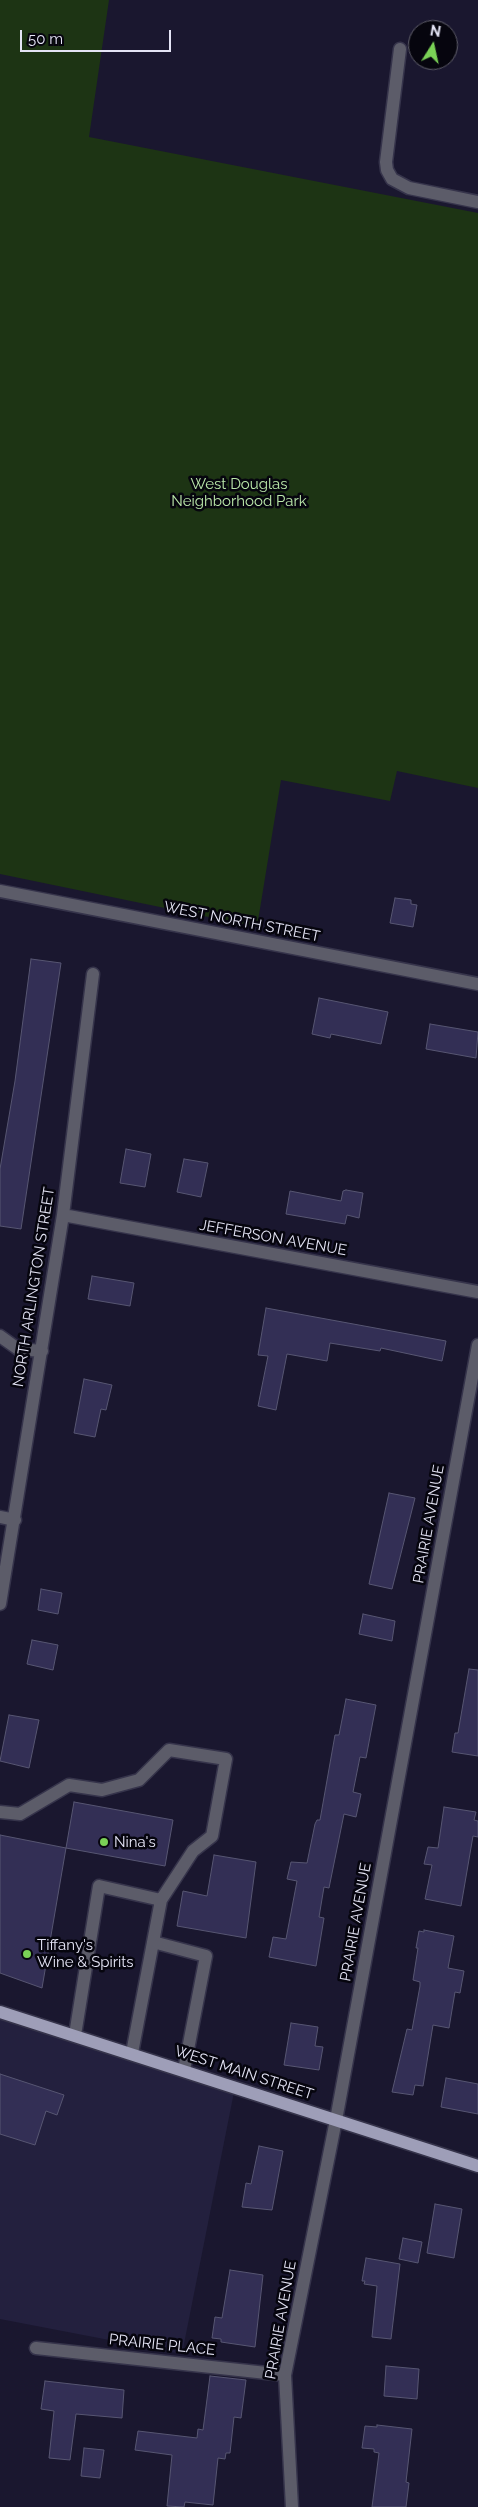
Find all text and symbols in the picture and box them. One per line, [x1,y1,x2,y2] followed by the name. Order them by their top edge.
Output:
[22,20,174,52] scale bar
[408,20,458,70] north arrow
[429,22,442,40] text: N
[28,30,63,48] text: 50 m
[171,475,307,510] park label: West Douglas Neighborhood Park
[162,898,322,946] street label: WEST NORTH STREET
[9,1186,59,1388] street label: NORTH ARLINGTON STREET
[198,1216,348,1260] street label: JEFFERSON AVENUE
[410,1463,448,1585] street label: PRAIRIE AVENUE
[114,1833,156,1851] place label: Nina's
[98,1836,110,1848] marker: Nina's
[337,1861,375,1983] street label: PRAIRIE AVENUE
[37,1936,134,1971] place label: Tiffany's Wine & Spirits
[21,1948,33,1960] marker: Tiffany's Wine & Spirits
[172,2042,316,2104] street label: WEST MAIN STREET
[262,2259,300,2381] street label: PRAIRIE AVENUE
[108,2330,216,2360] street label: PRAIRIE PLACE

